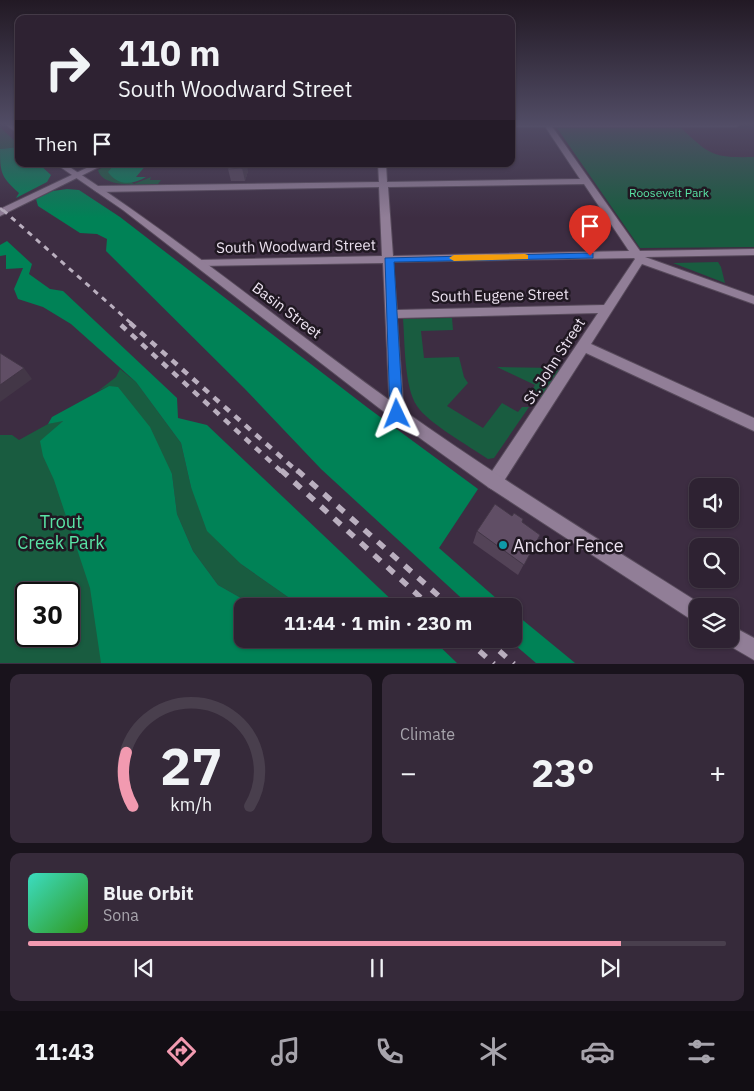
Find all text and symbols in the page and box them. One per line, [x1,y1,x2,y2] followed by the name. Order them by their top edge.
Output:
[118,30,221,76] text: 110 m
[35,35,100,100] icon: right
[118,74,352,103] text: South Woodward Street
[88,130,116,158] icon: arrive
[35,132,78,156] text: Then
[629,185,710,200] park label: Roosevelt Park
[569,205,611,256] pin
[576,212,604,240] icon: arrive
[216,235,376,257] street label: South Woodward Street
[249,278,325,342] street label: Basin Street
[431,284,569,306] street label: South Eugene Street
[519,314,589,408] street label: St. John Street
[370,387,422,439] position arrow
[689,478,739,648] map controls
[689,478,739,528] button: sound
[17,510,105,554] park label: Trout Creek Park
[513,534,624,557] place label: Anchor Fence
[689,538,739,588] button: search
[497,539,509,551] marker: Anchor Fence
[15,582,80,647] speed limit sign: 30
[689,598,739,648] button: layers
[284,611,472,635] text: 11:44 · 1 min · 230 m
[400,724,455,744] text: Climate
[160,732,222,799] text: 27
[531,748,595,797] text: 23°
[400,754,417,791] text: −
[709,754,726,791] text: +
[170,793,212,816] text: km/h
[103,881,193,905] text: Blue Orbit
[103,905,139,925] text: Sona
[130,954,158,982] icon: previous
[363,954,391,982] icon: pause
[596,954,624,982] icon: next
[164,1034,199,1069] icon: directions
[268,1034,303,1069] icon: music
[372,1034,407,1069] icon: phone
[476,1034,511,1069] icon: climate
[580,1034,615,1069] icon: car
[684,1034,719,1069] icon: filters
[35,1037,95,1066] text: 11:43

